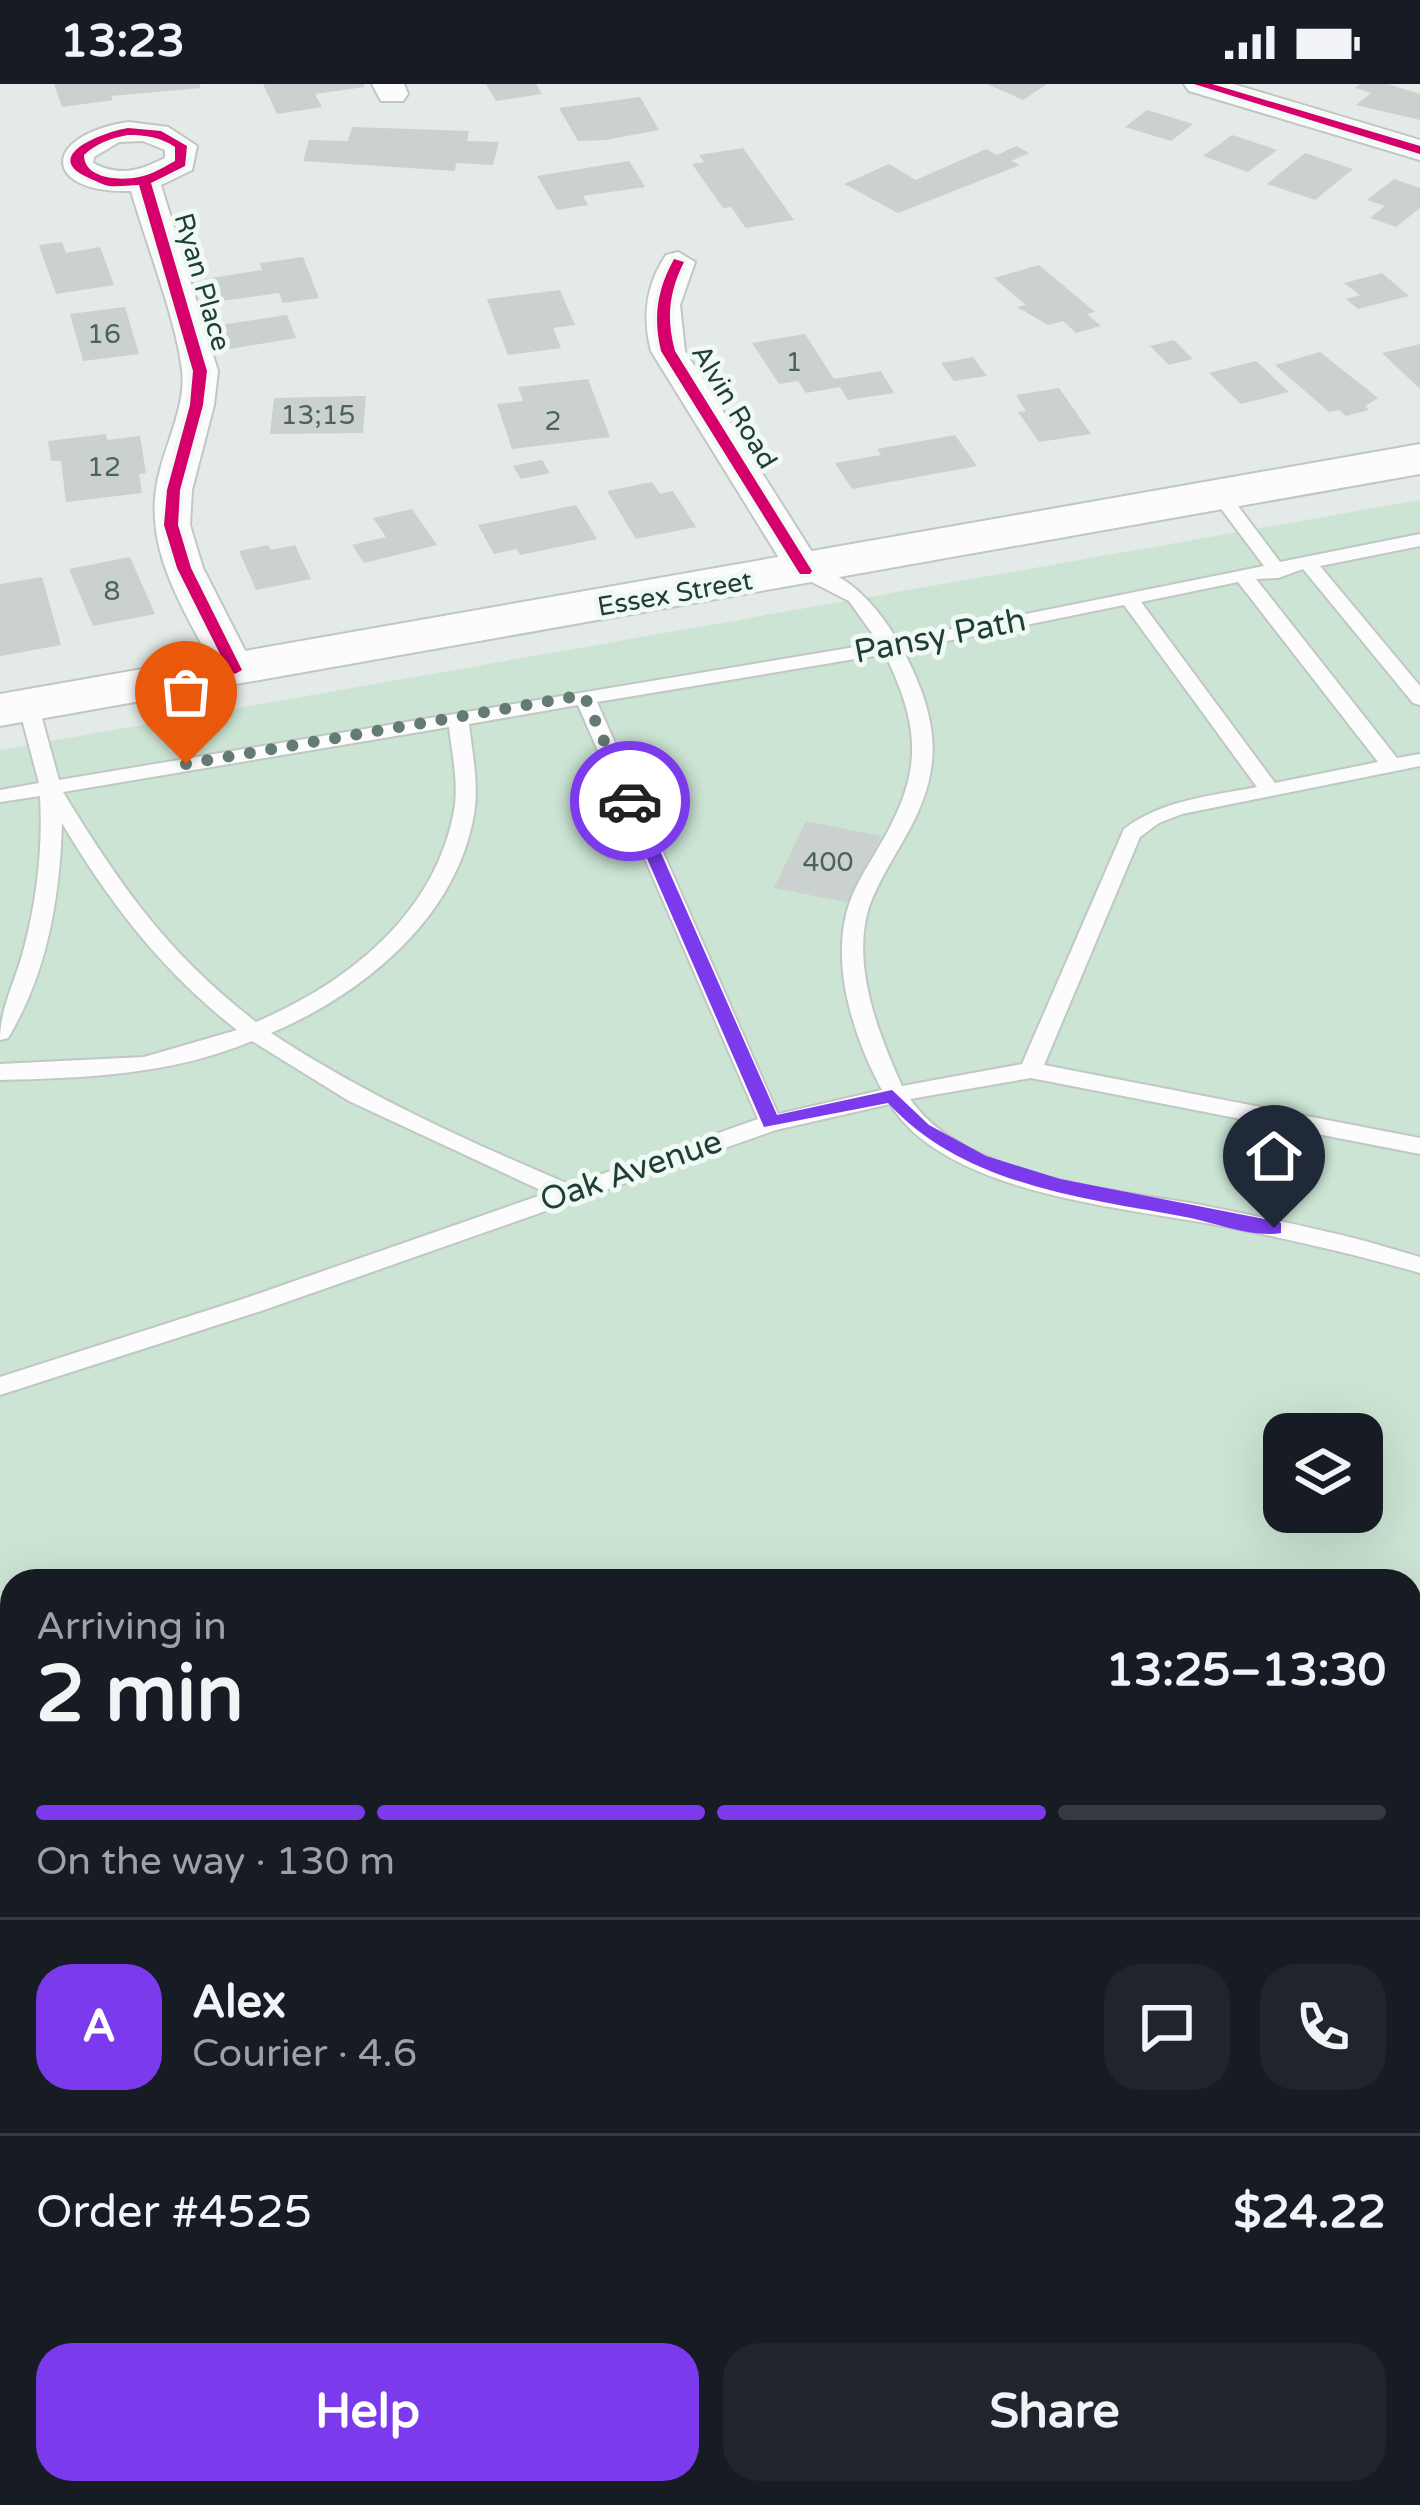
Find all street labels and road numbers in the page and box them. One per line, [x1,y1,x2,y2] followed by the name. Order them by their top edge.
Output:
[167,209,237,355] street label: Ryan Place
[684,339,784,475] street label: Alvin Road
[595,564,755,624] street label: Essex Street
[851,600,1029,672] street label: Pansy Path
[535,1122,727,1220] street label: Oak Avenue

